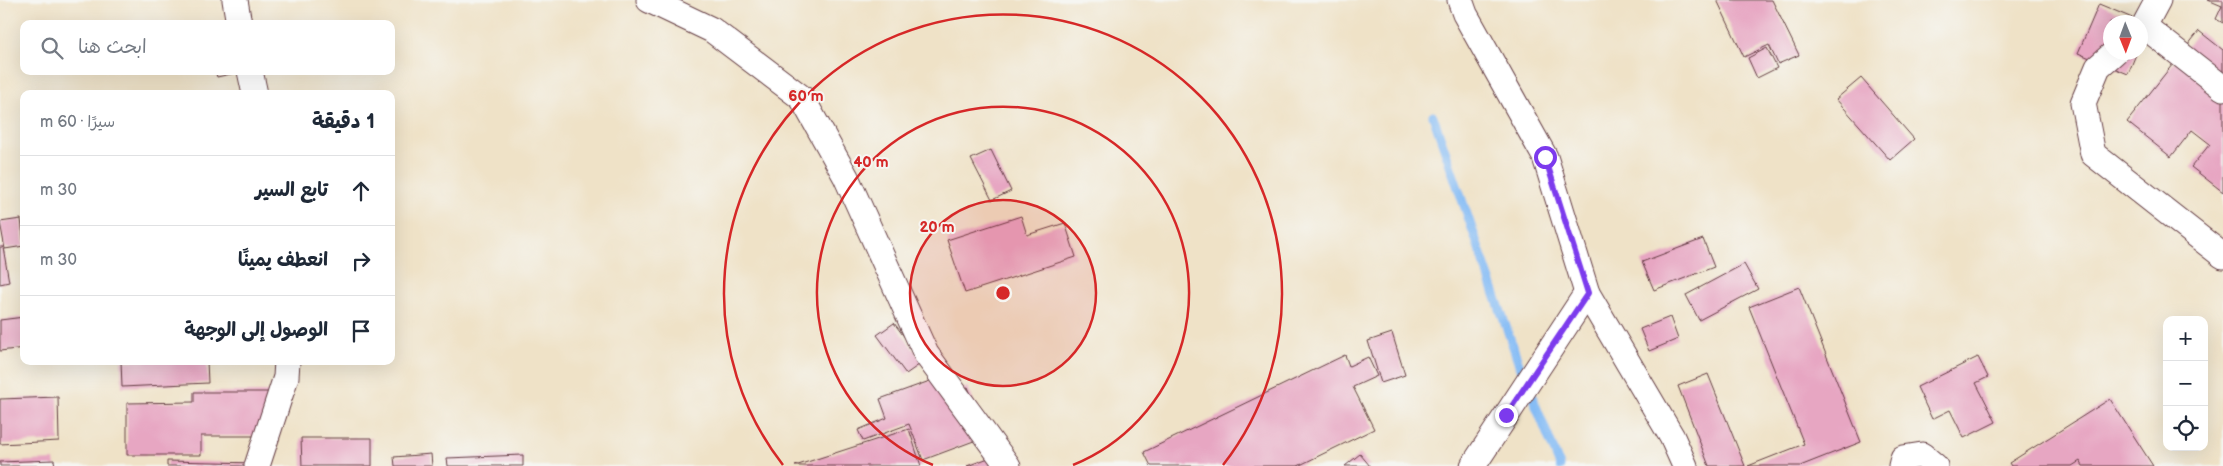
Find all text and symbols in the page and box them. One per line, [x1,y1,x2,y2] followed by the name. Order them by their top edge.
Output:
[2103,15,2148,60] north arrow
[20,20,395,75] search box
[38,34,66,62] icon: search
[78,36,147,59] text: ابحث هنا
[788,87,824,106] text: 60 m
[312,109,375,134] text: 1 دقيقة
[40,113,115,132] text: سيرًا · 60 m
[1534,146,1557,169] route start
[853,153,889,172] text: 40 m
[347,177,375,205] icon: ahead
[255,179,328,202] text: تابع السير
[40,181,77,200] text: 30 m
[920,218,955,237] text: 20 m
[347,247,375,275] icon: right
[238,249,328,272] text: انعطف يمينًا
[40,251,77,270] text: 30 m
[994,284,1012,302] centre of rings
[2163,316,2208,451] map controls
[2163,316,2208,361] button: +
[347,317,375,345] icon: arrive
[184,319,328,342] text: الوصول إلى الوجهة
[2163,361,2208,406] button: −
[1495,404,1518,427] route end
[2163,406,2208,451] button: locate

